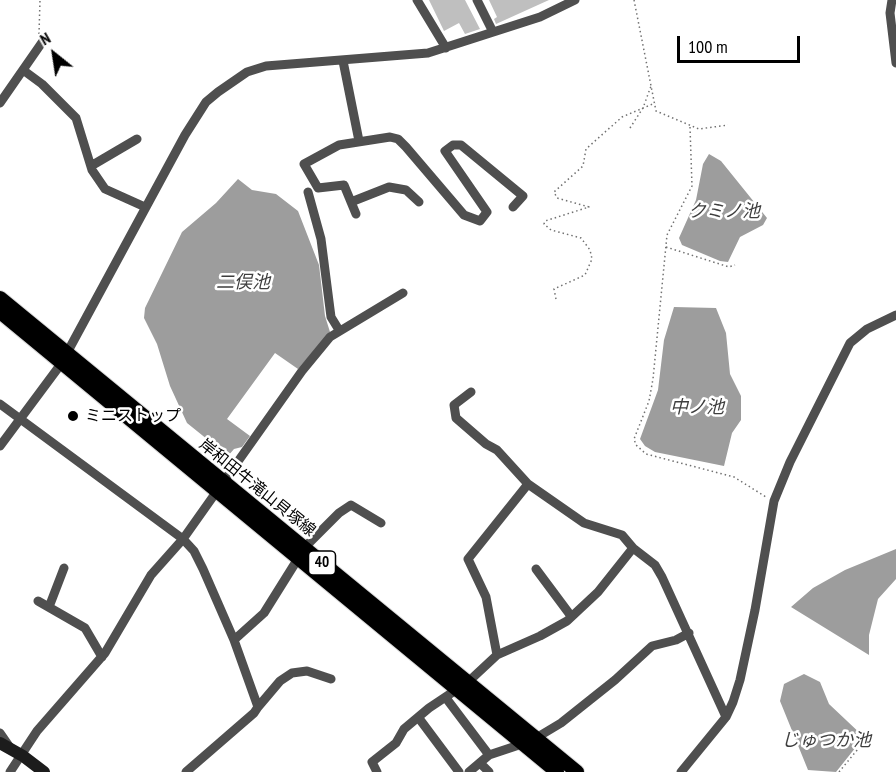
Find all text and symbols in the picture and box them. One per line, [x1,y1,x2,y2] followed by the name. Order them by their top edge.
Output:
[24,24,84,84] north arrow
[680,24,803,62] scale bar
[36,28,54,49] text: N
[688,35,728,58] text: 100 m
[688,201,760,223] water label: クミノ池
[216,272,270,294] water label: 二俣池
[670,397,724,419] water label: 中ノ池
[85,406,181,426] place label: ミニストップ
[66,409,80,423] marker: ミニストップ
[195,435,319,541] street label: 岸和田牛滝山貝塚線
[308,551,336,575] road number: 40
[781,730,871,752] water label: じゅつか池

